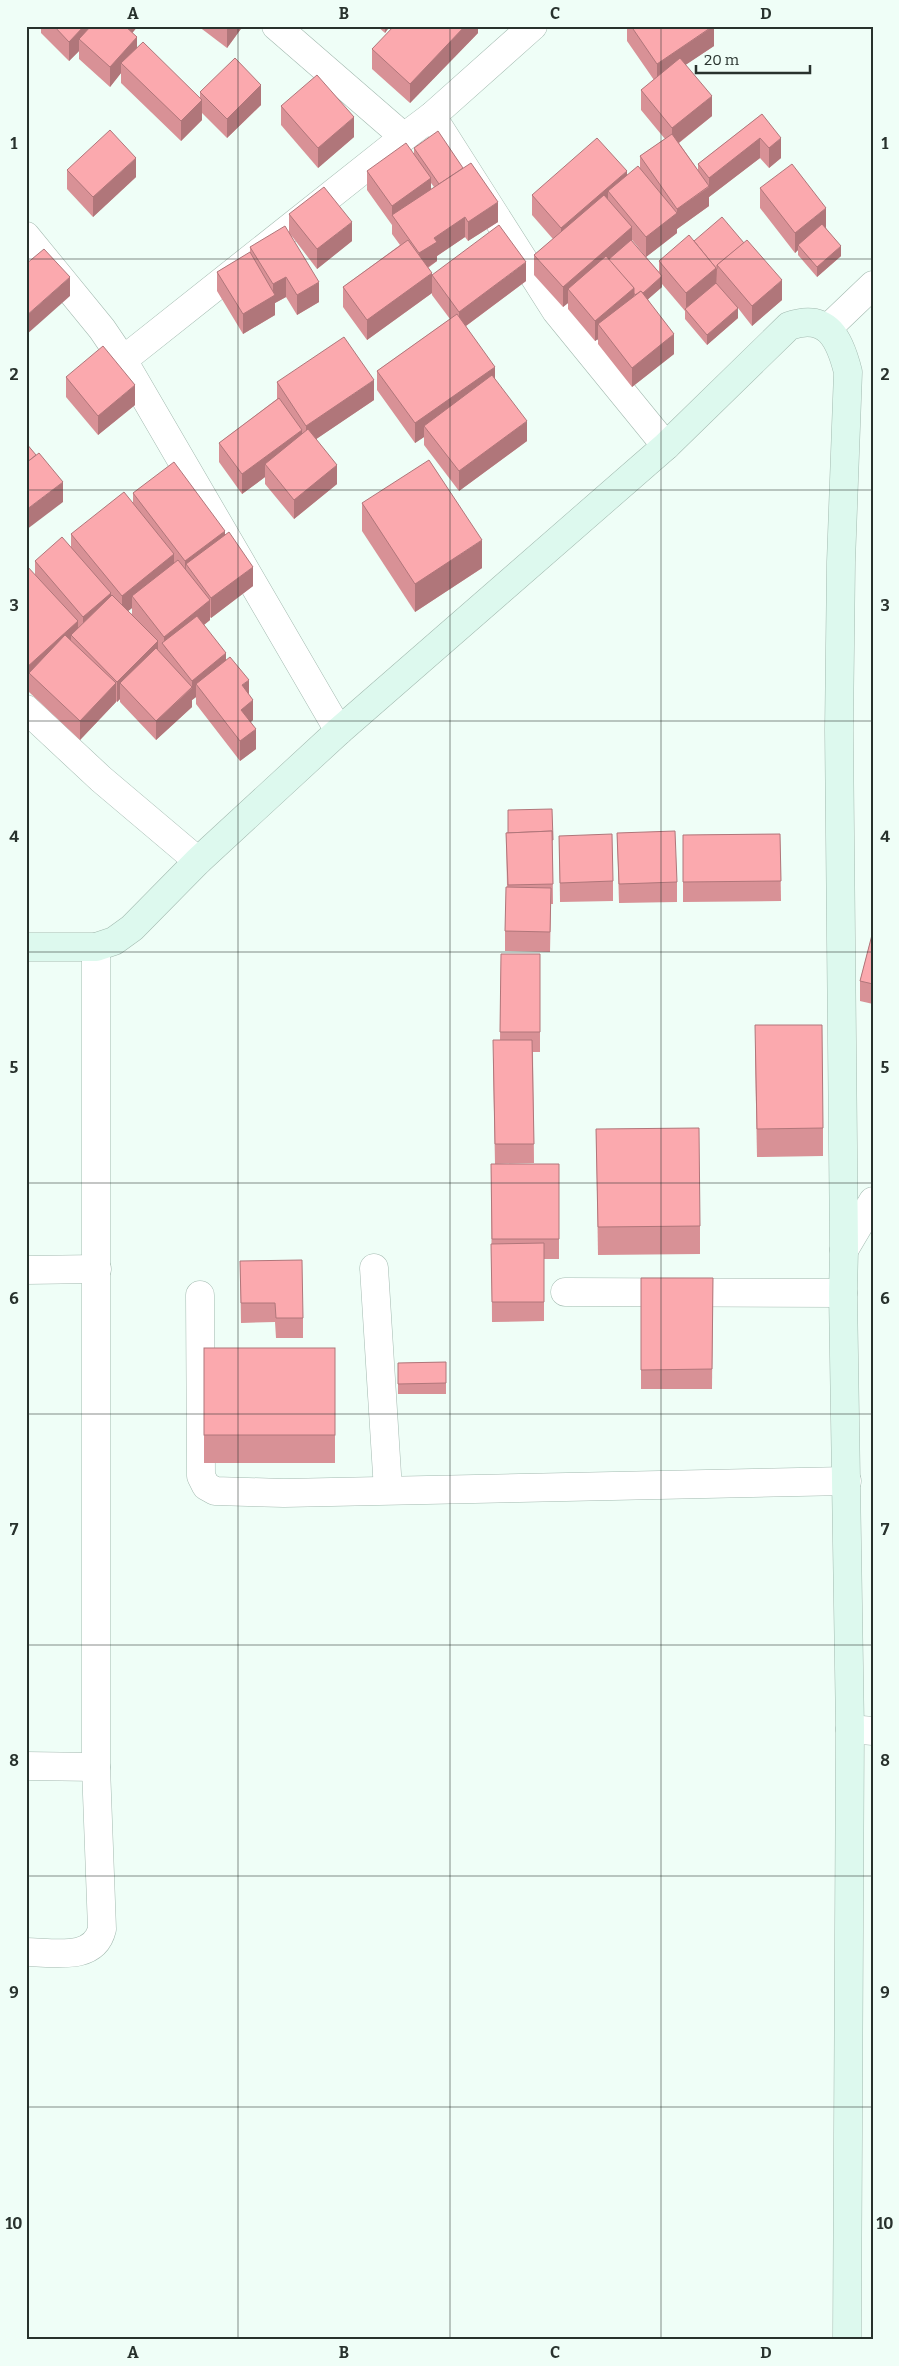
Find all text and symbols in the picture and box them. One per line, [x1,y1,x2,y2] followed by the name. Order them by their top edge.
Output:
[127,4,139,23] text: A
[339,4,349,23] text: B
[550,4,560,23] text: C
[760,4,772,23] text: D
[696,42,810,74] scale bar
[704,51,740,69] text: 20 m
[11,134,18,153] text: 1
[882,134,889,153] text: 1
[9,365,19,384] text: 2
[880,365,890,384] text: 2
[9,596,19,615] text: 3
[880,596,890,615] text: 3
[9,827,19,846] text: 4
[880,827,890,846] text: 4
[10,1058,19,1077] text: 5
[881,1058,890,1077] text: 5
[9,1289,19,1308] text: 6
[880,1289,890,1308] text: 6
[10,1520,19,1539] text: 7
[881,1520,890,1539] text: 7
[9,1751,19,1770] text: 8
[880,1751,890,1770] text: 8
[9,1983,19,2002] text: 9
[880,1983,890,2002] text: 9
[5,2214,23,2233] text: 10
[876,2214,894,2233] text: 10
[127,2343,139,2362] text: A
[339,2343,349,2362] text: B
[550,2343,560,2362] text: C
[760,2343,772,2362] text: D

